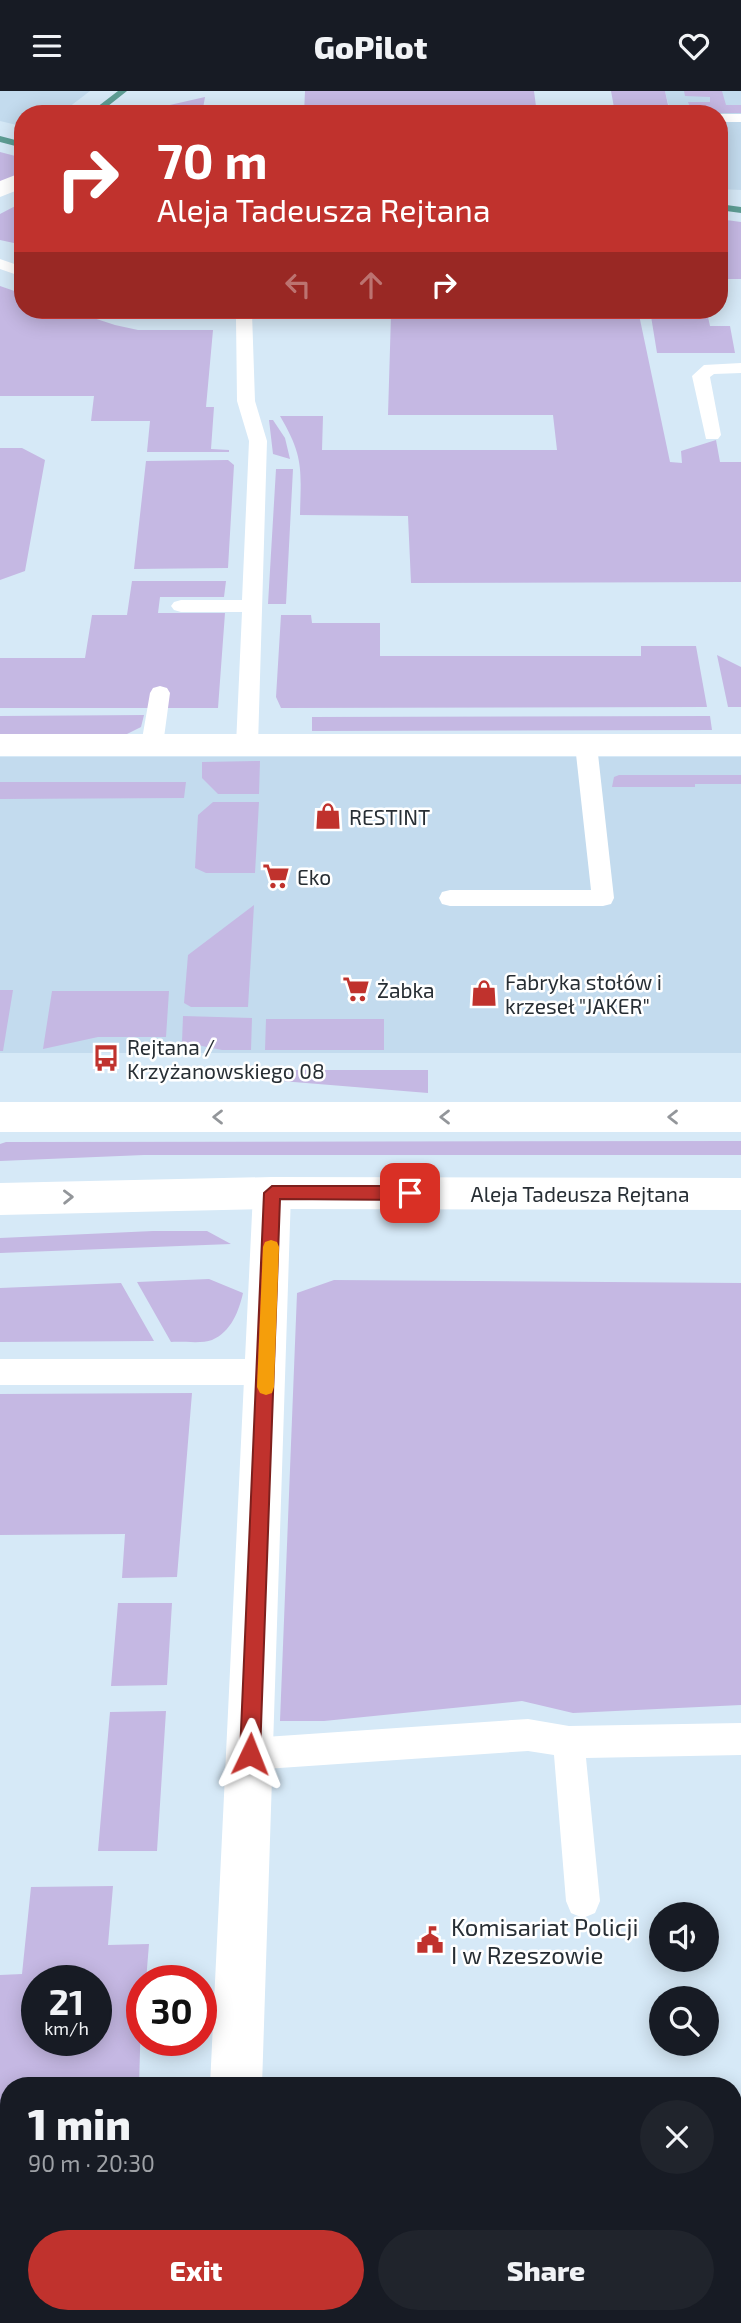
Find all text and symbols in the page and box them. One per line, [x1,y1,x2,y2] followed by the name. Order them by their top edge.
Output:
[28,27,66,65] icon: menu
[314,27,427,65] text: GoPilot
[675,27,713,65] icon: heart
[157,130,268,189] text: 70 m
[42,133,133,224] icon: right
[157,190,490,228] text: Aleja Tadeusza Rejtana
[279,266,317,304] icon: left
[352,266,390,304] icon: ahead
[425,266,463,304] icon: right
[313,801,343,831] shop icon: RESTINT
[349,804,430,829] place label: RESTINT
[261,861,291,891] supermarket icon: Eko
[297,864,331,889] place label: Eko
[505,969,662,1018] place label: Fabryka stołów i krzeseł "JAKER"
[341,974,371,1004] supermarket icon: Żabka
[377,977,435,1002] place label: Żabka
[469,978,499,1008] shop icon: Fabryka stołów i krzeseł "JAKER"
[127,1034,325,1083] place label: Rejtana / Krzyżanowskiego 08
[91,1043,121,1073] bus stop icon: Rejtana / Krzyżanowskiego 08
[212,1109,223,1125] one-way arrow
[440,1109,450,1125] one-way arrow
[667,1109,678,1125] one-way arrow
[380,1163,440,1223] pin
[391,1174,429,1212] icon: arrive
[471,1181,689,1207] street label: Aleja Tadeusza Rejtana
[63,1190,74,1205] one-way arrow
[213,1717,287,1791] position arrow
[649,1902,719,2056] map controls
[649,1902,719,1972] button: sound
[451,1912,639,1969] place label: Komisariat Policji I w Rzeszowie
[415,1925,445,1955] public building icon: Komisariat Policji I w Rzeszowie
[126,1965,217,2056] speed limit sign: 30
[49,1980,84,2022] text: 21
[649,1986,719,2056] button: search
[44,2017,89,2039] text: km/h
[28,2098,131,2148] text: 1 min
[640,2100,714,2174] button: close
[28,2149,155,2177] text: 90 m · 20:30
[28,2230,364,2310] button: Exit
[378,2230,714,2310] button: Share

